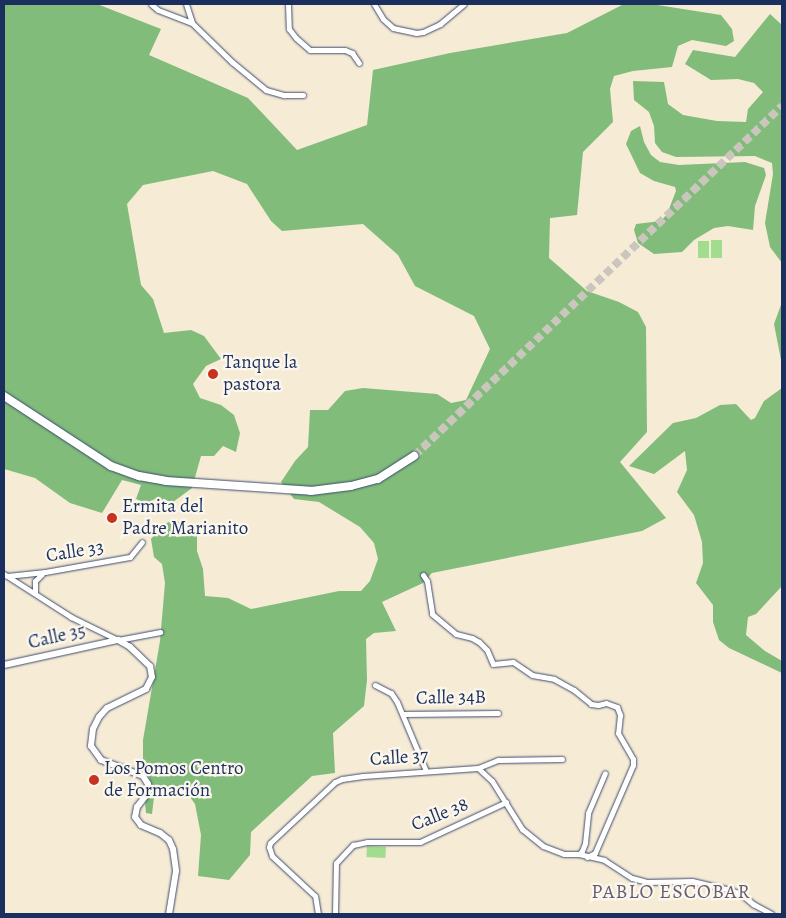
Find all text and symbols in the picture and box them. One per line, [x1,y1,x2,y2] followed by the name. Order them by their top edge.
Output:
[223,352,298,396] place label: Tanque la pastora
[207,368,219,380] marker: Tanque la pastora
[122,496,248,540] place label: Ermita del Padre Marianito
[106,512,118,524] marker: Ermita del Padre Marianito
[45,536,105,568] street label: Calle 33
[26,619,88,655] street label: Calle 35
[416,686,486,710] street label: Calle 34B
[369,745,429,771] street label: Calle 37
[104,758,243,802] place label: Los Pomos Centro de Formación
[88,774,100,786] marker: Los Pomos Centro de Formación
[408,793,472,837] street label: Calle 38
[590,879,752,903] district label: PABLO ESCOBAR

